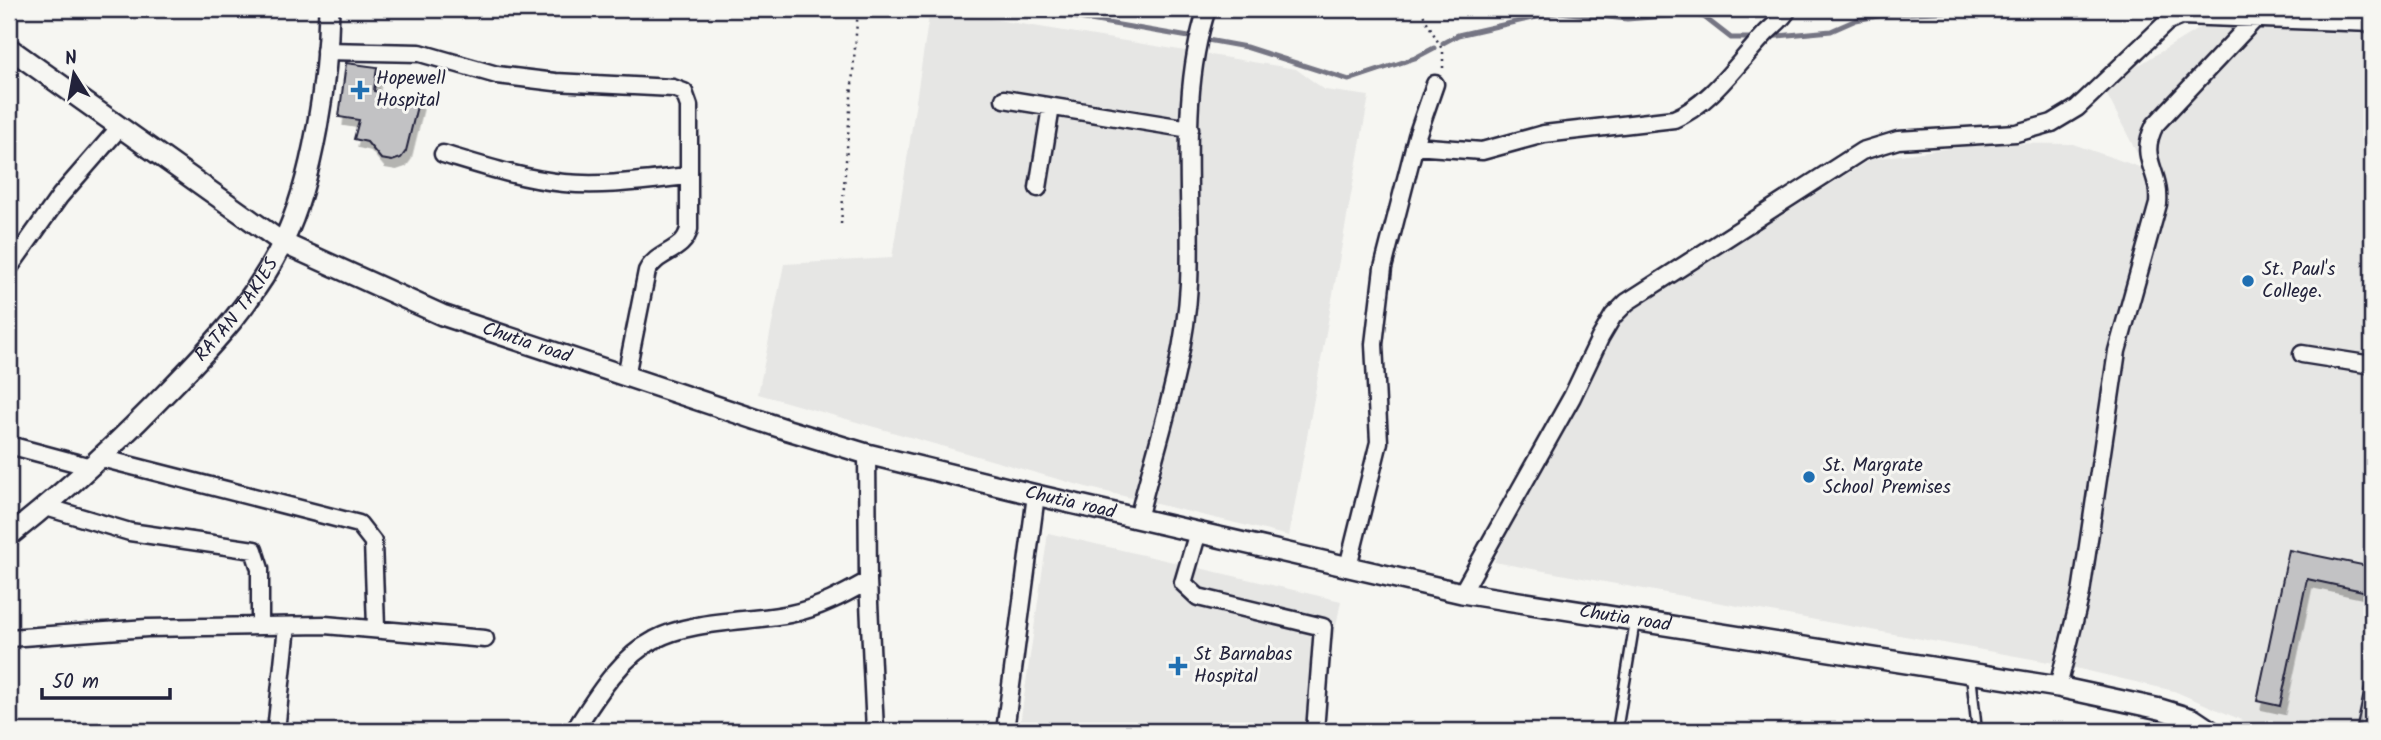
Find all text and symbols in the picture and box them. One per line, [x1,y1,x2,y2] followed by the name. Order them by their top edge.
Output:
[38,38,108,108] north arrow
[62,43,80,75] text: N
[376,64,446,116] place label: Hopewell Hospital
[350,80,370,100] marker: Hopewell Hospital
[188,252,287,369] street label: RATAN TAKIES
[2262,255,2335,307] place label: St. Paul's College.
[2240,273,2256,289] marker: St. Paul's College.
[478,314,576,372] street label: Chutia road
[1823,451,1951,503] place label: St. Margrate School Premises
[1801,469,1817,485] marker: St. Margrate School Premises
[1022,478,1119,528] street label: Chutia road
[1577,597,1673,641] street label: Chutia road
[1194,640,1292,692] place label: St Barnabas Hospital
[42,656,170,700] scale bar
[1168,656,1188,676] marker: St Barnabas Hospital
[52,666,99,699] text: 50 m

